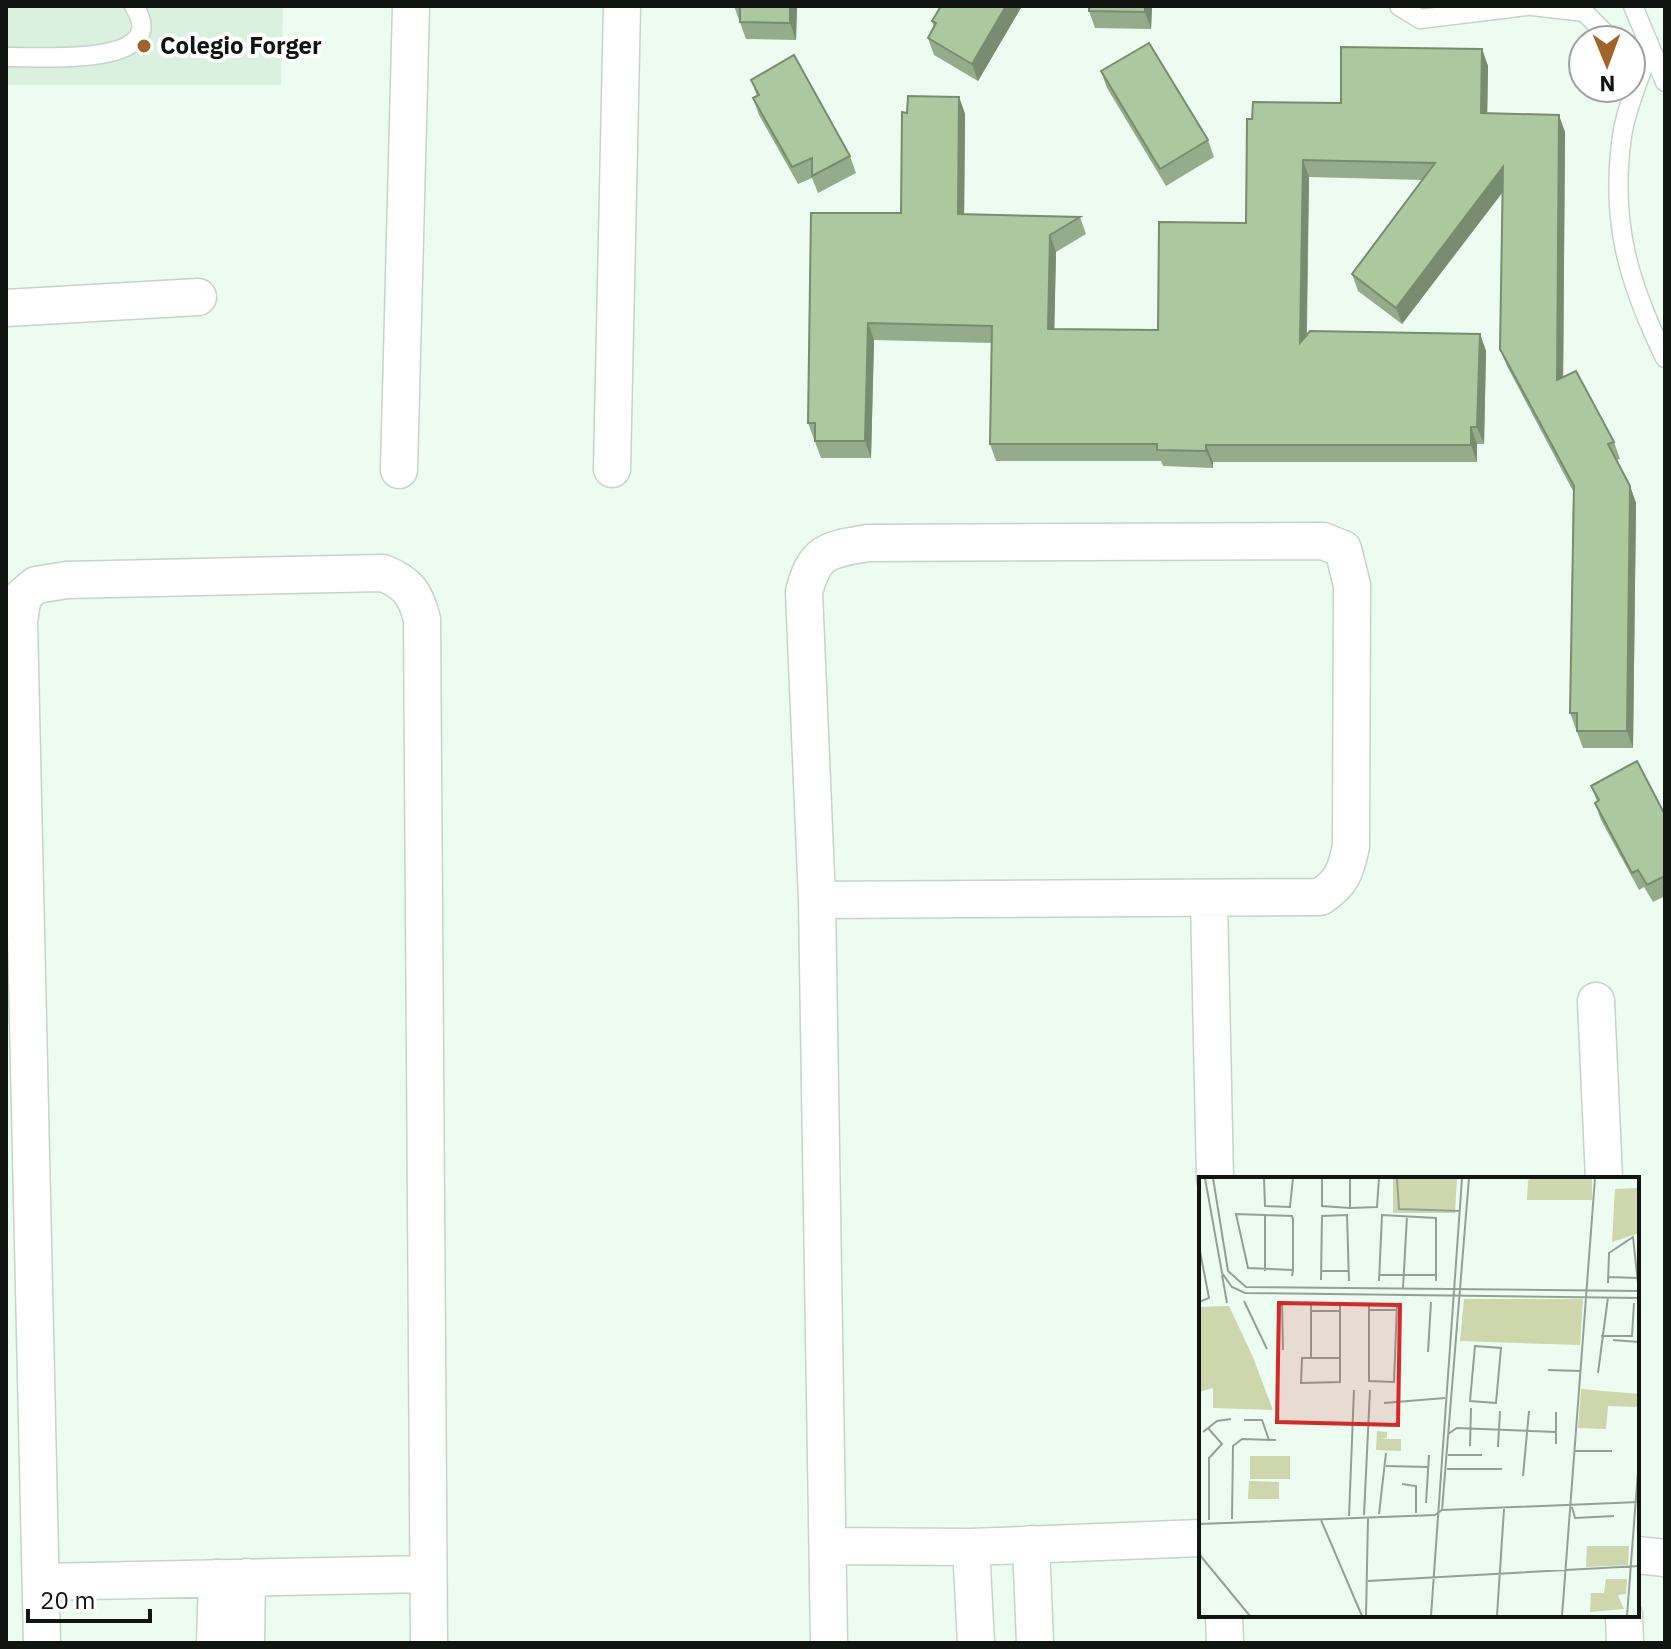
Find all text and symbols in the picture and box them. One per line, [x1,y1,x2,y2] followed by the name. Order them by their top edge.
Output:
[1567,24,1647,104] north arrow
[160,29,322,61] place label: Colegio Forger
[135,37,153,55] marker: Colegio Forger
[1599,70,1616,99] text: N
[1199,1177,1639,1617] inset map
[28,1573,150,1623] scale bar
[40,1584,95,1616] text: 20 m

